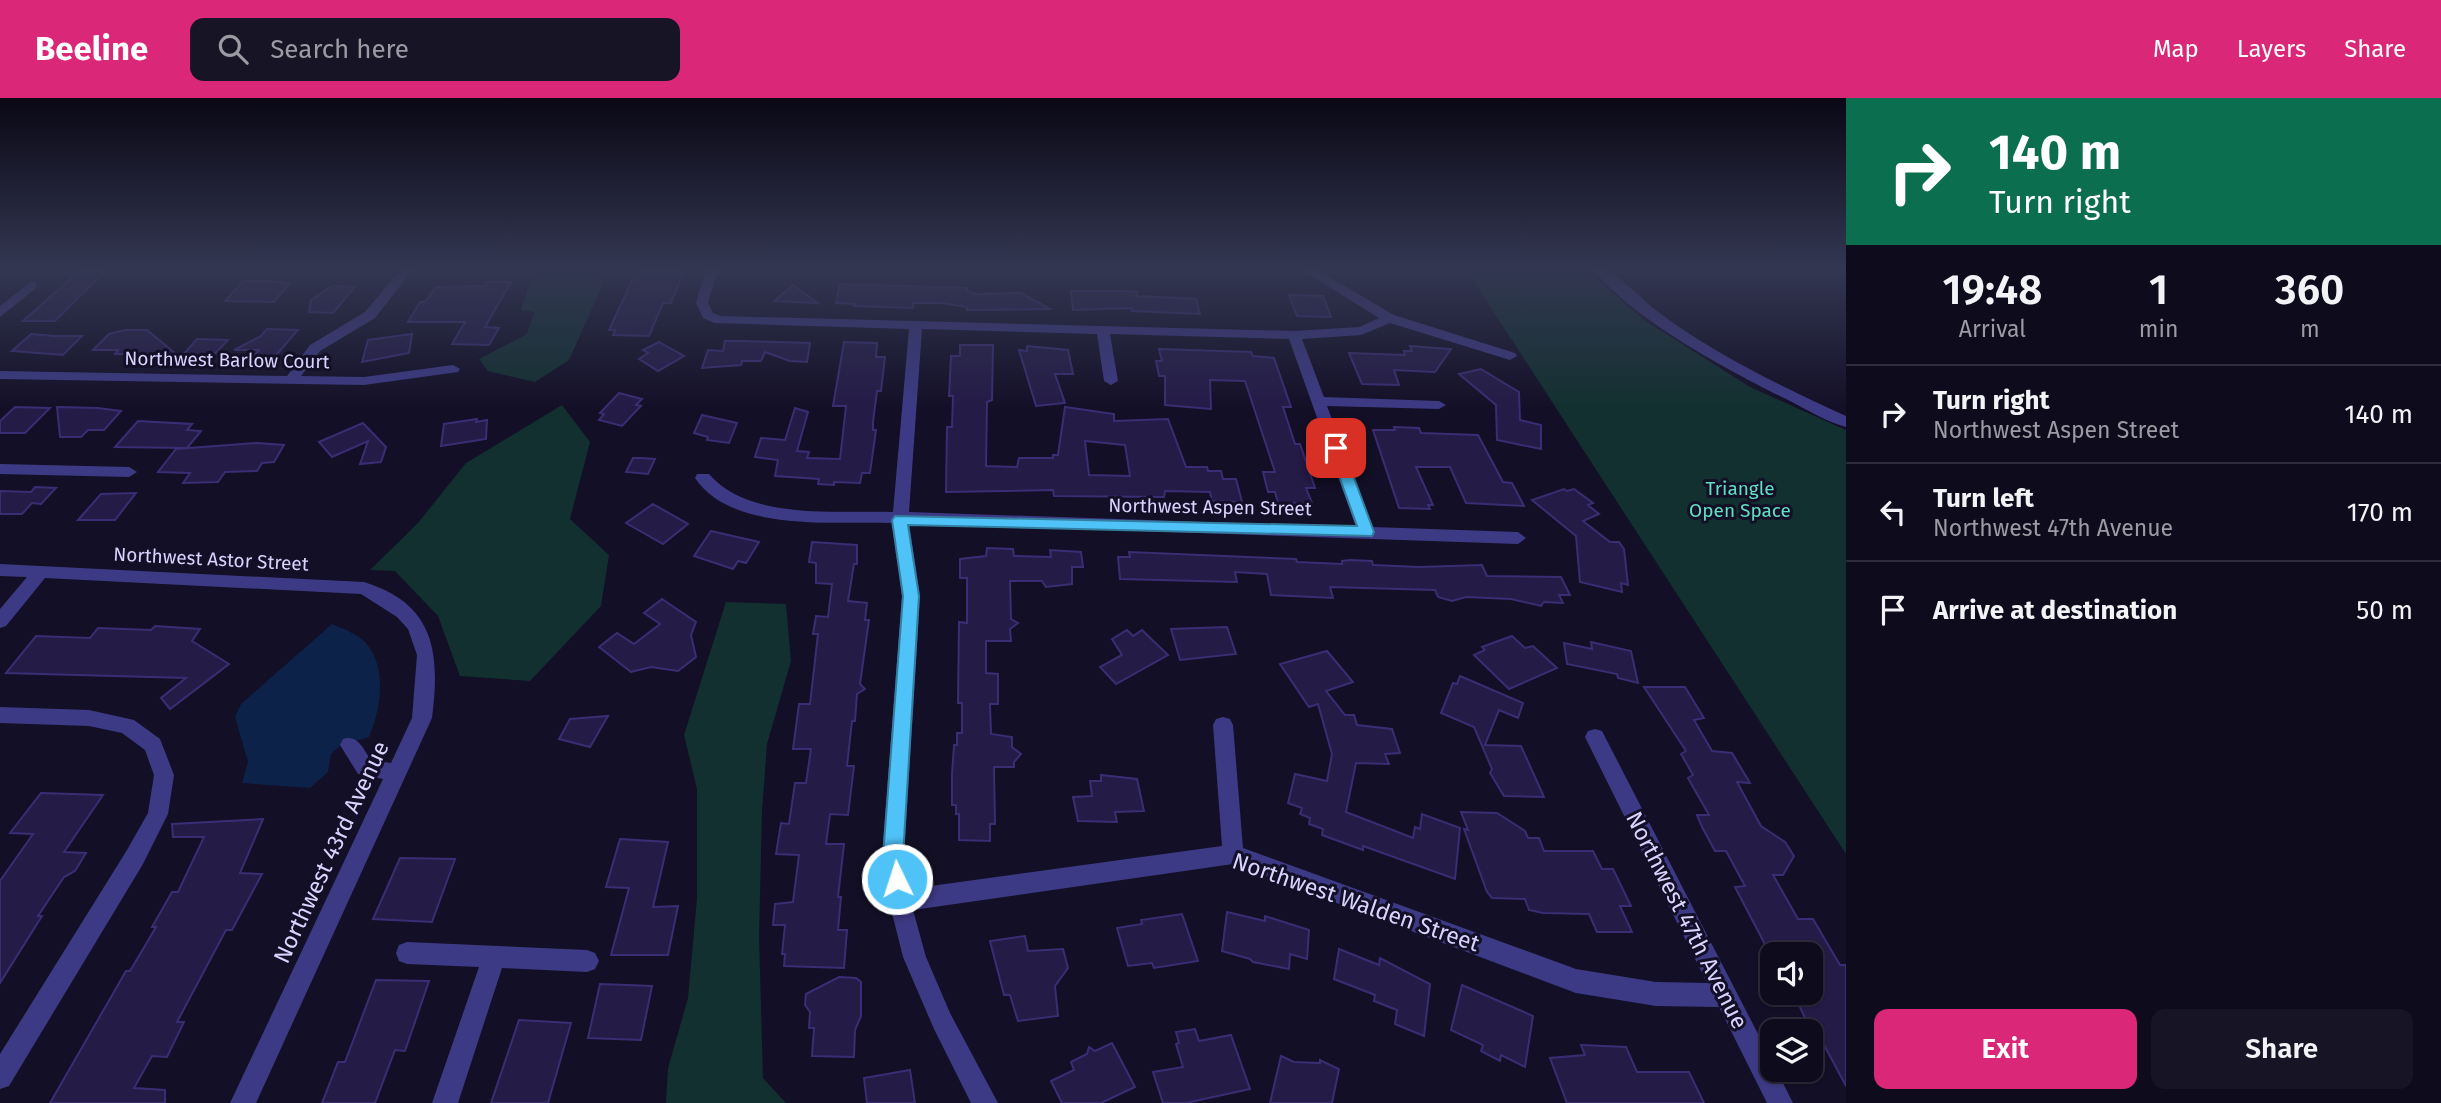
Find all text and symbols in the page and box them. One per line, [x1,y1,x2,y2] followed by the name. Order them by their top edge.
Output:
[190,18,680,81] search box
[35,29,148,69] text: Beeline
[214,30,252,68] icon: search
[270,34,409,65] text: Search here
[2153,35,2199,63] text: Map
[2237,35,2306,63] text: Layers
[2344,35,2406,63] text: Share
[1989,123,2121,182] text: 140 m
[1874,126,1965,217] icon: right
[1989,183,2131,221] text: Turn right
[1943,265,2042,315] text: 19:48
[2149,265,2168,315] text: 1
[2275,265,2344,315] text: 360
[1959,315,2026,343] text: Arrival
[2139,315,2179,343] text: min
[2300,315,2320,343] text: m
[124,347,330,373] street label: Northwest Barlow Court
[1933,385,2050,416] text: Turn right
[1874,395,1912,433] icon: right
[2344,399,2413,430] text: 140 m
[1933,416,2179,444] text: Northwest Aspen Street
[1306,418,1366,478] pin
[1317,429,1355,467] icon: arrive
[1689,477,1791,522] park label: Triangle Open Space
[1933,483,2034,514] text: Turn left
[1874,493,1912,531] icon: left
[1108,494,1312,520] street label: Northwest Aspen Street
[2347,497,2413,528] text: 170 m
[1933,514,2173,542] text: Northwest 47th Avenue
[113,542,309,576] street label: Northwest Astor Street
[1874,591,1912,629] icon: arrive
[1933,595,2177,626] text: Arrive at destination
[2356,595,2413,626] text: 50 m
[267,737,395,967] street label: Northwest 43rd Avenue
[1620,807,1754,1033] street label: Northwest 47th Avenue
[860,842,934,916] position arrow
[1229,847,1484,958] street label: Northwest Walden Street
[1760,942,1823,1082] map controls
[1760,942,1823,1005] button: sound
[1874,1009,2137,1089] button: Exit
[2151,1009,2413,1089] button: Share
[1760,1019,1823,1082] button: layers

